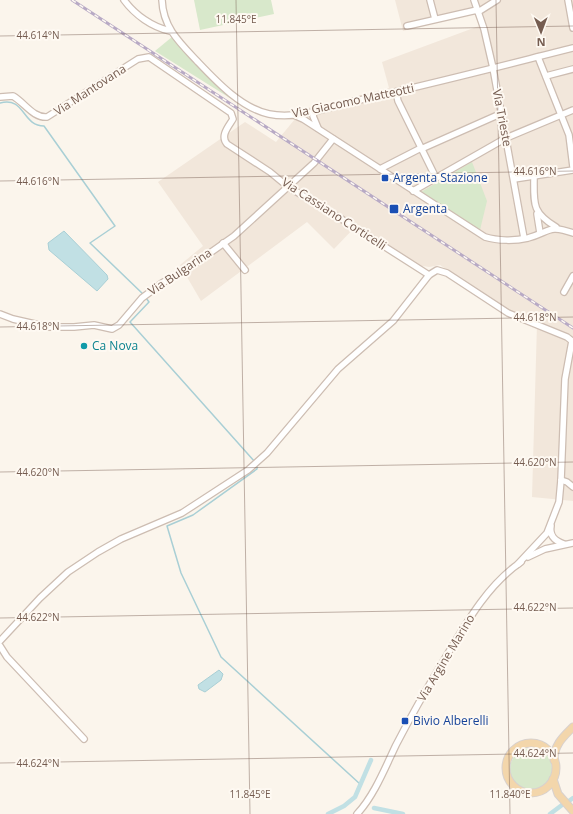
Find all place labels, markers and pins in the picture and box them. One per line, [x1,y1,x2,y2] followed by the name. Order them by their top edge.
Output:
[393,169,488,186] place label: Argenta Stazione
[380,173,390,183] marker: Argenta Stazione
[403,200,447,217] place label: Argenta
[388,203,400,215] marker: Argenta
[92,337,138,354] place label: Ca Nova
[79,341,89,351] marker: Ca Nova
[413,712,489,729] place label: Bivio Alberelli
[400,716,410,726] marker: Bivio Alberelli

